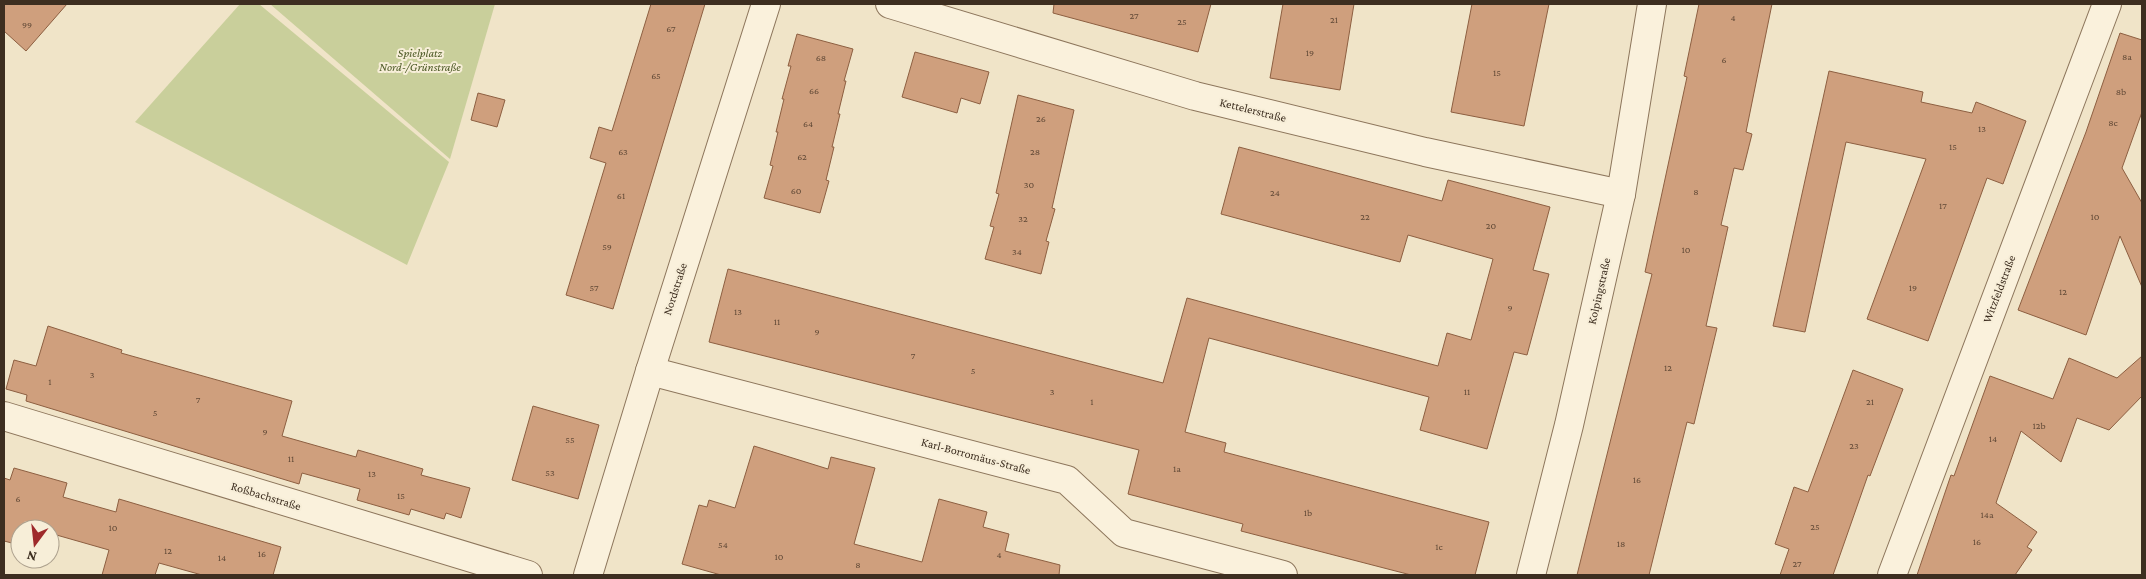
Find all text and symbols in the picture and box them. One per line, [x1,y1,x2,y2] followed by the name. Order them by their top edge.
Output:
[1129,10,1139,21] house number: 27
[1730,12,1736,23] house number: 4
[1330,14,1338,25] house number: 21
[1177,16,1187,27] house number: 25
[22,19,32,30] house number: 99
[666,23,676,34] house number: 67
[379,46,461,74] park label: Spielplatz Nord-/Grünstraße
[1306,47,1314,58] house number: 19
[2122,51,2132,62] house number: 8a
[816,52,826,63] house number: 68
[1721,54,1727,65] house number: 6
[1493,67,1501,78] house number: 15
[651,70,661,81] house number: 65
[809,85,819,96] house number: 66
[2116,86,2126,97] house number: 8b
[1218,95,1288,125] street label: Kettelerstraße
[1036,113,1046,124] house number: 26
[2108,117,2119,128] house number: 8c
[803,118,813,129] house number: 64
[1978,123,1986,134] house number: 13
[1949,141,1957,152] house number: 15
[618,146,628,157] house number: 63
[1030,146,1040,157] house number: 28
[797,151,807,162] house number: 62
[1024,179,1035,190] house number: 30
[791,185,802,196] house number: 60
[1693,186,1699,197] house number: 8
[1270,187,1280,198] house number: 24
[617,190,625,201] house number: 61
[1939,200,1947,211] house number: 17
[1360,211,1370,222] house number: 22
[2091,211,2100,222] house number: 10
[1018,213,1028,224] house number: 32
[1486,220,1497,231] house number: 20
[602,241,612,252] house number: 59
[1682,244,1691,255] house number: 10
[1012,246,1022,257] house number: 34
[1980,253,2018,325] street label: Witzfeldstraße
[1585,256,1613,326] street label: Kolpingstraße
[660,261,690,317] street label: Nordstraße
[589,282,599,293] house number: 57
[1909,282,1917,293] house number: 19
[2059,286,2067,297] house number: 12
[1507,302,1513,313] house number: 9
[734,306,742,317] house number: 13
[774,316,780,327] house number: 11
[814,326,820,337] house number: 9
[911,350,916,361] house number: 7
[1664,362,1672,373] house number: 12
[971,365,976,376] house number: 5
[90,369,95,380] house number: 3
[48,376,52,387] house number: 1
[1050,386,1055,397] house number: 3
[1464,386,1470,397] house number: 11
[196,394,201,405] house number: 7
[1090,396,1094,407] house number: 1
[1866,396,1874,407] house number: 21
[153,407,158,418] house number: 5
[2032,420,2046,431] house number: 12b
[262,426,268,437] house number: 9
[1989,433,1997,444] house number: 14
[565,434,575,445] house number: 55
[920,435,1032,477] street label: Karl-Borromäus-Straße
[1849,440,1859,451] house number: 23
[288,453,294,464] house number: 11
[1173,463,1181,474] house number: 1a
[545,467,555,478] house number: 53
[368,468,376,479] house number: 13
[1633,474,1641,485] house number: 16
[229,479,303,513] street label: Roßbachstraße
[397,490,405,501] house number: 15
[15,493,21,504] house number: 6
[1304,507,1312,518] house number: 1b
[1980,509,1994,520] house number: 14a
[10,519,60,569] north arrow
[1810,521,1820,532] house number: 25
[109,522,118,533] house number: 10
[1973,536,1981,547] house number: 16
[1617,538,1625,549] house number: 18
[718,539,728,550] house number: 54
[1435,541,1444,552] house number: 1c
[164,545,172,556] house number: 12
[25,547,38,566] text: N
[258,548,266,559] house number: 16
[996,549,1002,560] house number: 4
[775,551,784,562] house number: 10
[218,552,226,563] house number: 14
[1792,558,1802,569] house number: 27
[855,559,861,570] house number: 8

